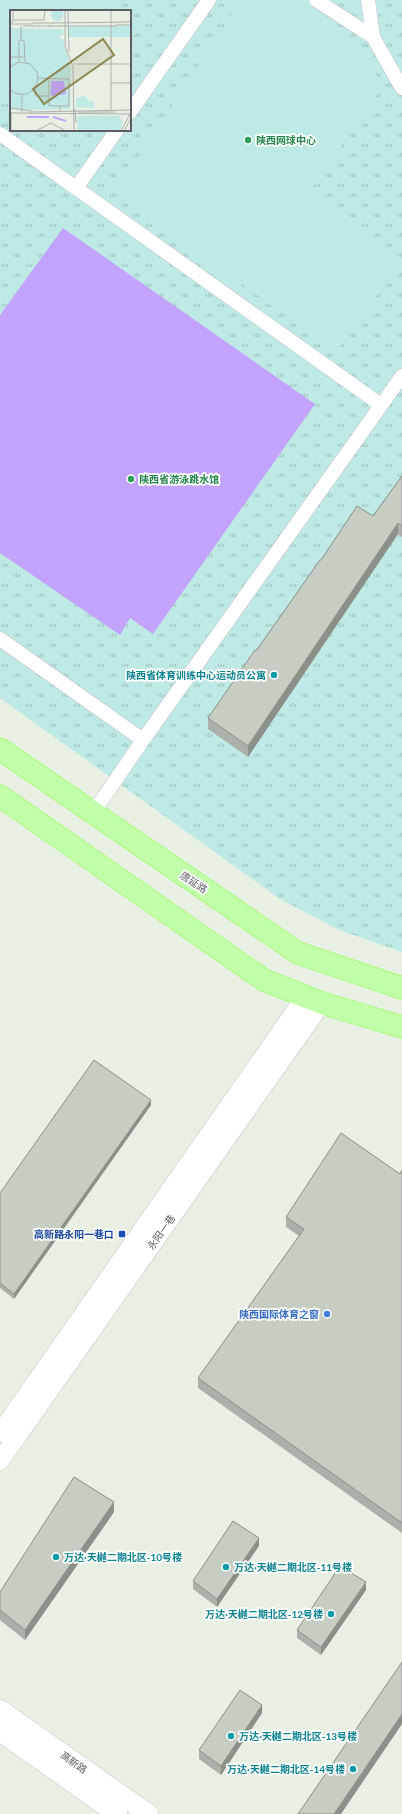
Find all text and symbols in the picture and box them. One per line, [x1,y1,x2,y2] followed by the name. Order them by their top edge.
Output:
[10,10,131,131] inset map
[256,134,316,146] place label: 陕西网球中心
[243,135,253,145] marker: 陕西网球中心
[139,473,219,485] place label: 陕西省游泳跳水馆
[126,474,136,484] marker: 陕西省游泳跳水馆
[126,669,266,681] place label: 陕西省体育训练中心运动员公寓
[269,670,279,680] marker: 陕西省体育训练中心运动员公寓
[178,869,210,895] street label: 唐延路
[145,1212,177,1252] street label: 永阳一巷
[34,1228,114,1240] place label: 高新路永阳一巷口
[117,1229,127,1239] marker: 高新路永阳一巷口
[239,1308,319,1320] place label: 陕西国际体育之窗
[322,1309,332,1319] marker: 陕西国际体育之窗
[64,1551,182,1563] place label: 万达·天樾二期北区-10号楼
[51,1552,61,1562] marker: 万达·天樾二期北区-10号楼
[234,1561,352,1573] place label: 万达·天樾二期北区-11号楼
[221,1562,231,1572] marker: 万达·天樾二期北区-11号楼
[205,1608,323,1620] place label: 万达·天樾二期北区-12号楼
[326,1609,336,1619] marker: 万达·天樾二期北区-12号楼
[239,1730,357,1742] place label: 万达·天樾二期北区-13号楼
[226,1731,236,1741] marker: 万达·天樾二期北区-13号楼
[58,1748,90,1776] street label: 高新路
[227,1763,345,1775] place label: 万达·天樾二期北区-14号楼
[348,1764,358,1774] marker: 万达·天樾二期北区-14号楼

